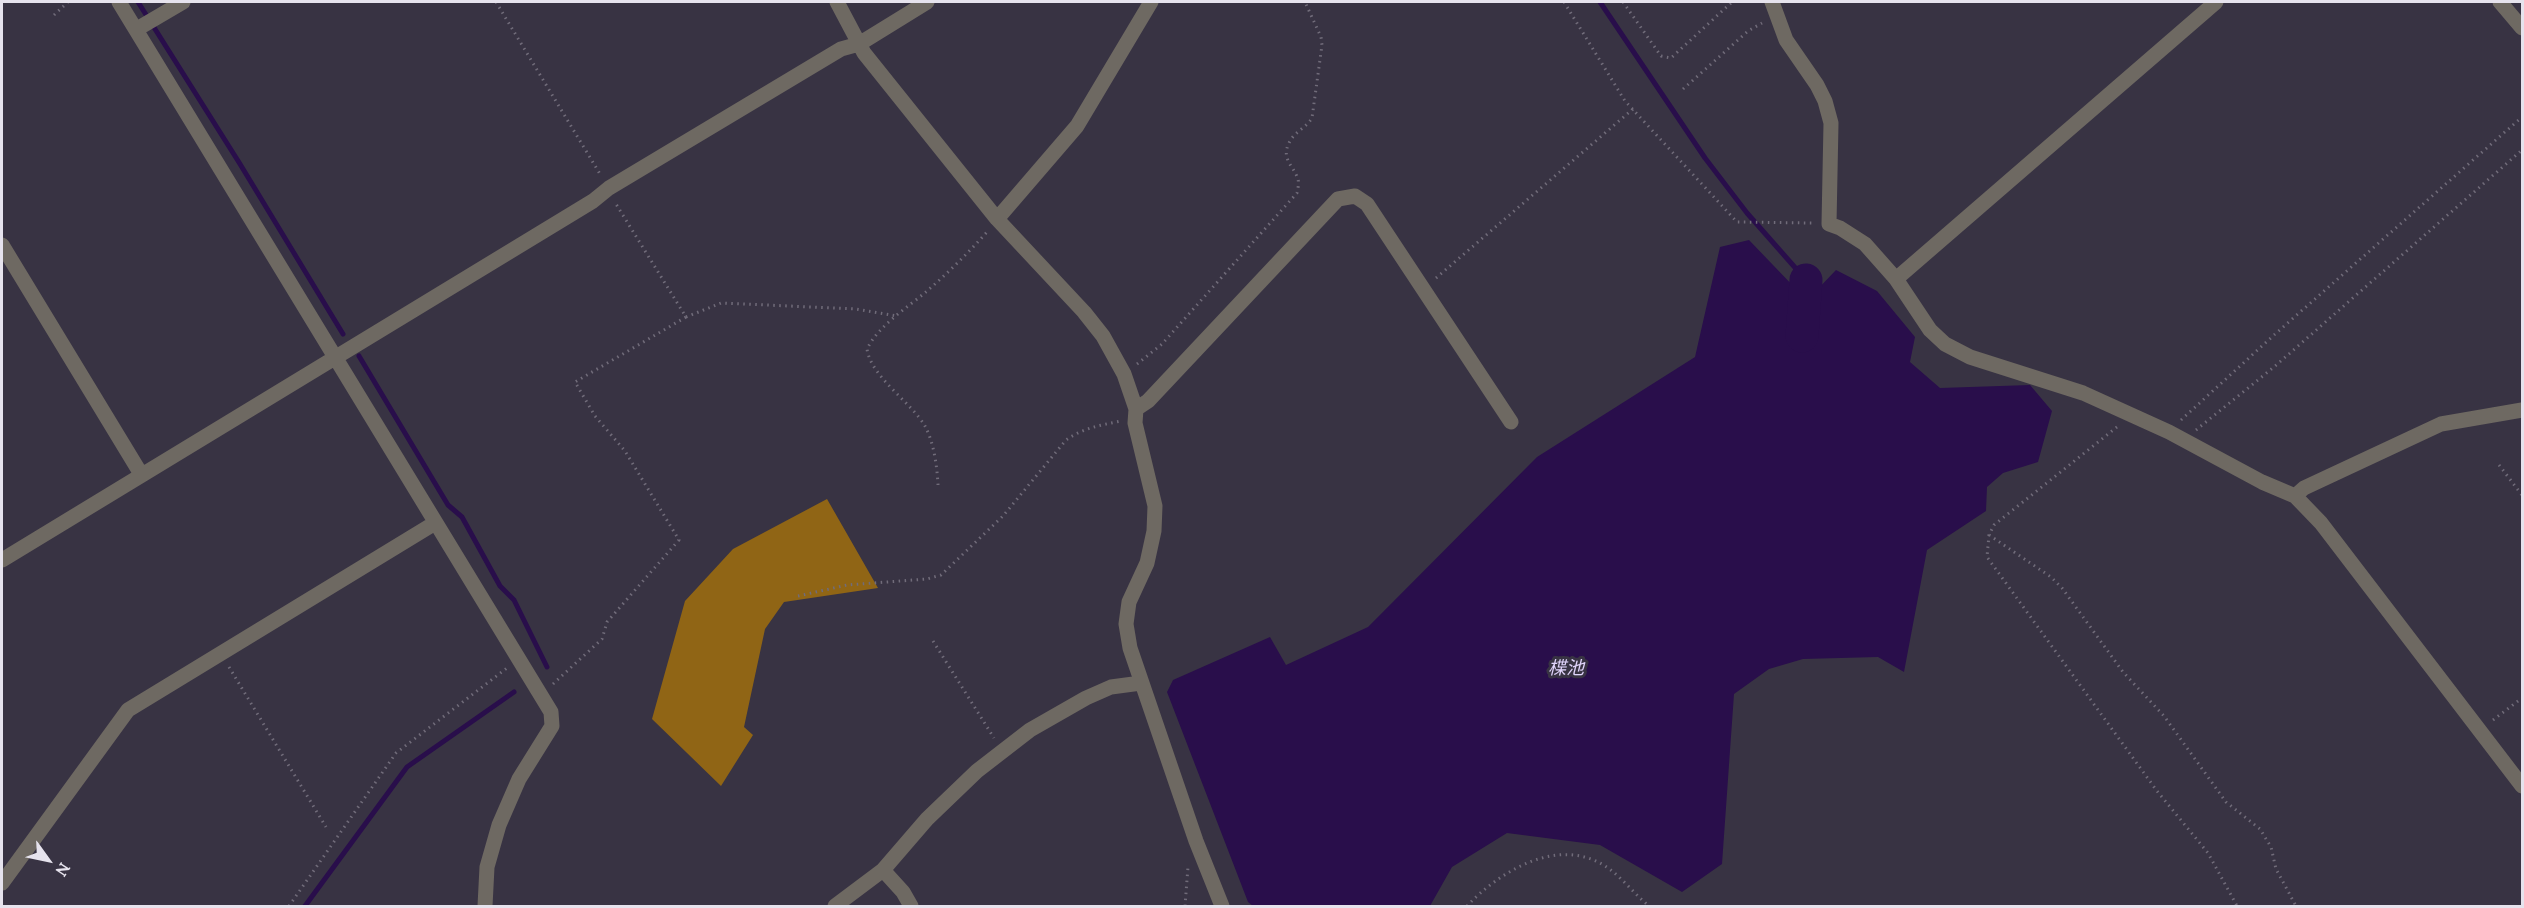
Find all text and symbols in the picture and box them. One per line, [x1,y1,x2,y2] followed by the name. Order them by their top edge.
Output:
[1548,658,1584,680] water label: 楪池
[18,830,78,890] north arrow
[51,859,75,880] text: N

